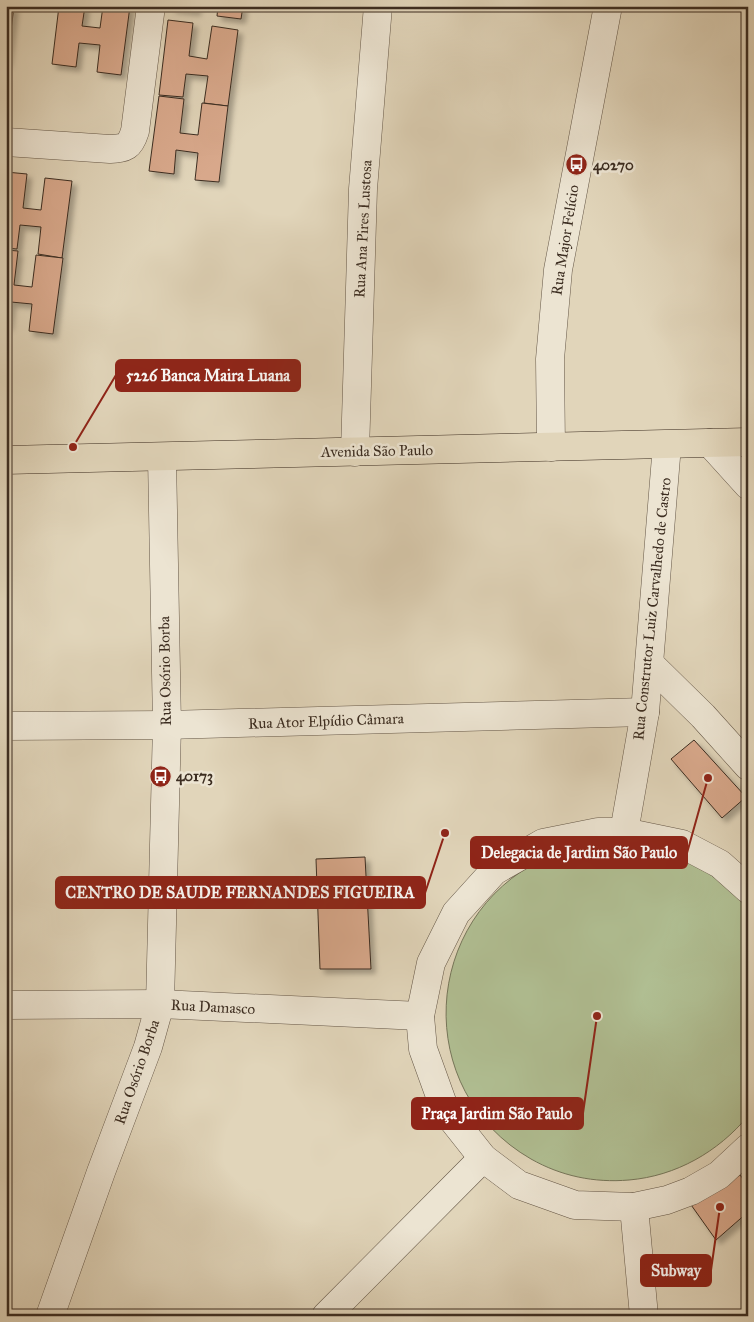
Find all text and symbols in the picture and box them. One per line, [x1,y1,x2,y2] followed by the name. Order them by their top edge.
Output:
[565,153,589,177] bus stop icon: 40270
[593,156,634,175] place label: 40270
[350,159,376,299] street label: Rua Ana Pires Lustosa
[547,183,583,297] street label: Rua Major Felício
[116,360,300,391] callout: 5226 Banca Maira Luana
[126,366,291,385] text: 5226 Banca Maira Luana
[320,441,434,461] street label: Avenida São Paulo
[629,476,675,741] street label: Rua Construtor Luiz Carvalhedo de Castro
[155,615,175,726] street label: Rua Osório Borba
[248,709,405,733] street label: Rua Ator Elpídio Câmara
[148,764,172,788] bus stop icon: 40173
[176,767,213,786] place label: 40173
[471,837,687,868] callout: Delegacia de Jardim São Paulo
[481,843,677,863] text: Delegacia de Jardim São Paulo
[56,877,425,908] callout: CENTRO DE SAUDE FERNANDES FIGUEIRA
[65,883,415,902] text: CENTRO DE SAUDE FERNANDES FIGUEIRA
[170,996,256,1018] street label: Rua Damasco
[111,1017,164,1127] street label: Rua Osório Borba
[412,1098,583,1129] callout: Praça Jardim São Paulo
[421,1104,573,1124] text: Praça Jardim São Paulo
[641,1255,711,1286] callout: Subway
[651,1261,702,1281] text: Subway

